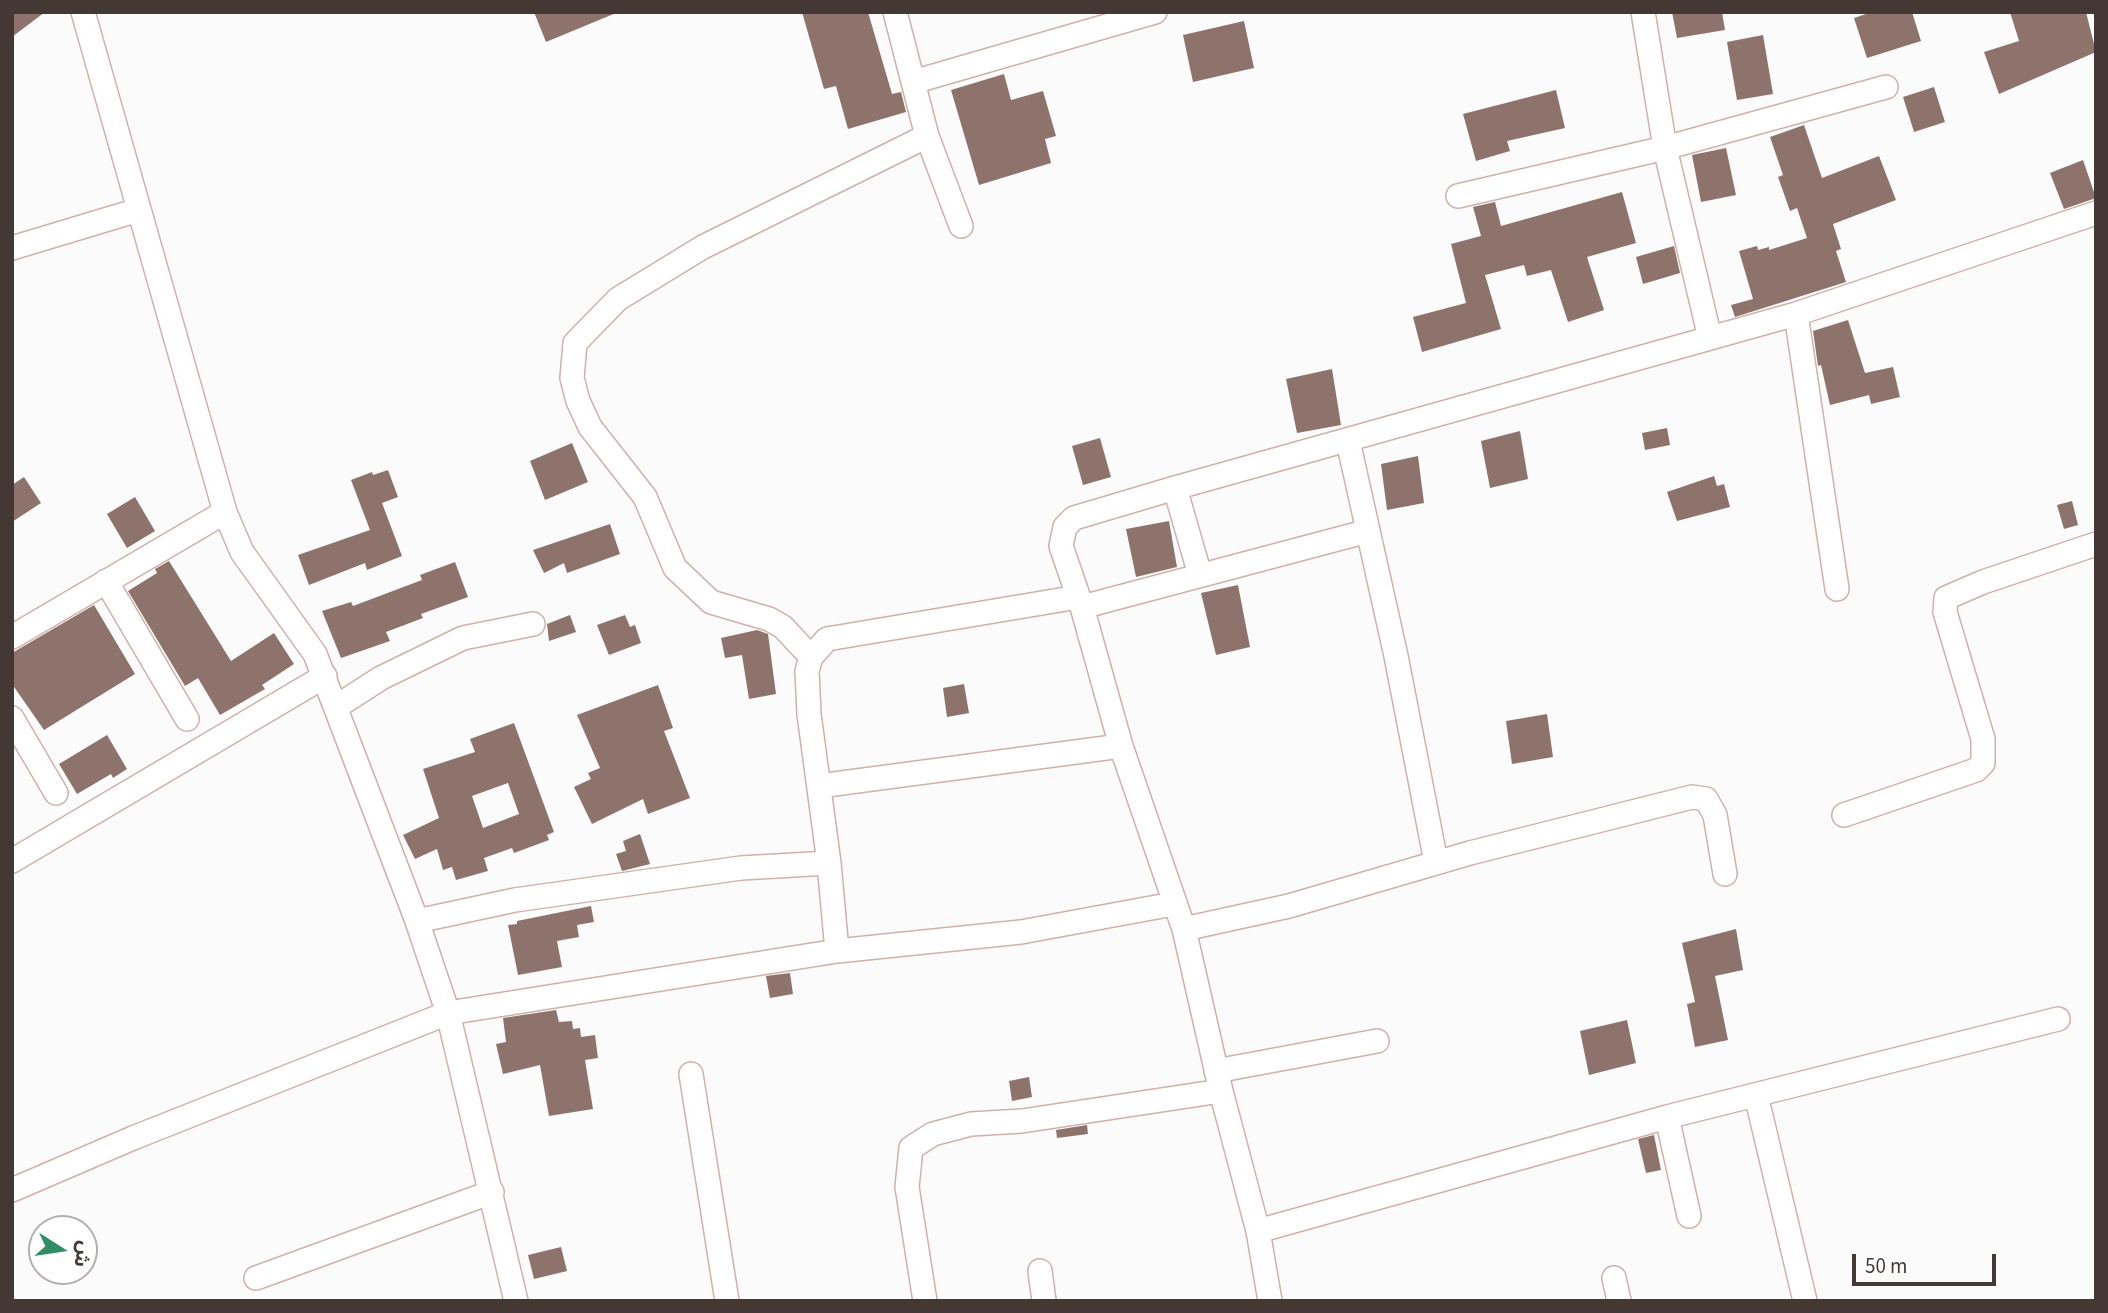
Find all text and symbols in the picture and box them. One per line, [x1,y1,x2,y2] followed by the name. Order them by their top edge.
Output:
[28,1215,98,1285] north arrow
[66,1239,98,1270] text: ش
[1856,1240,2000,1284] scale bar
[1865,1251,1907,1281] text: 50 m

